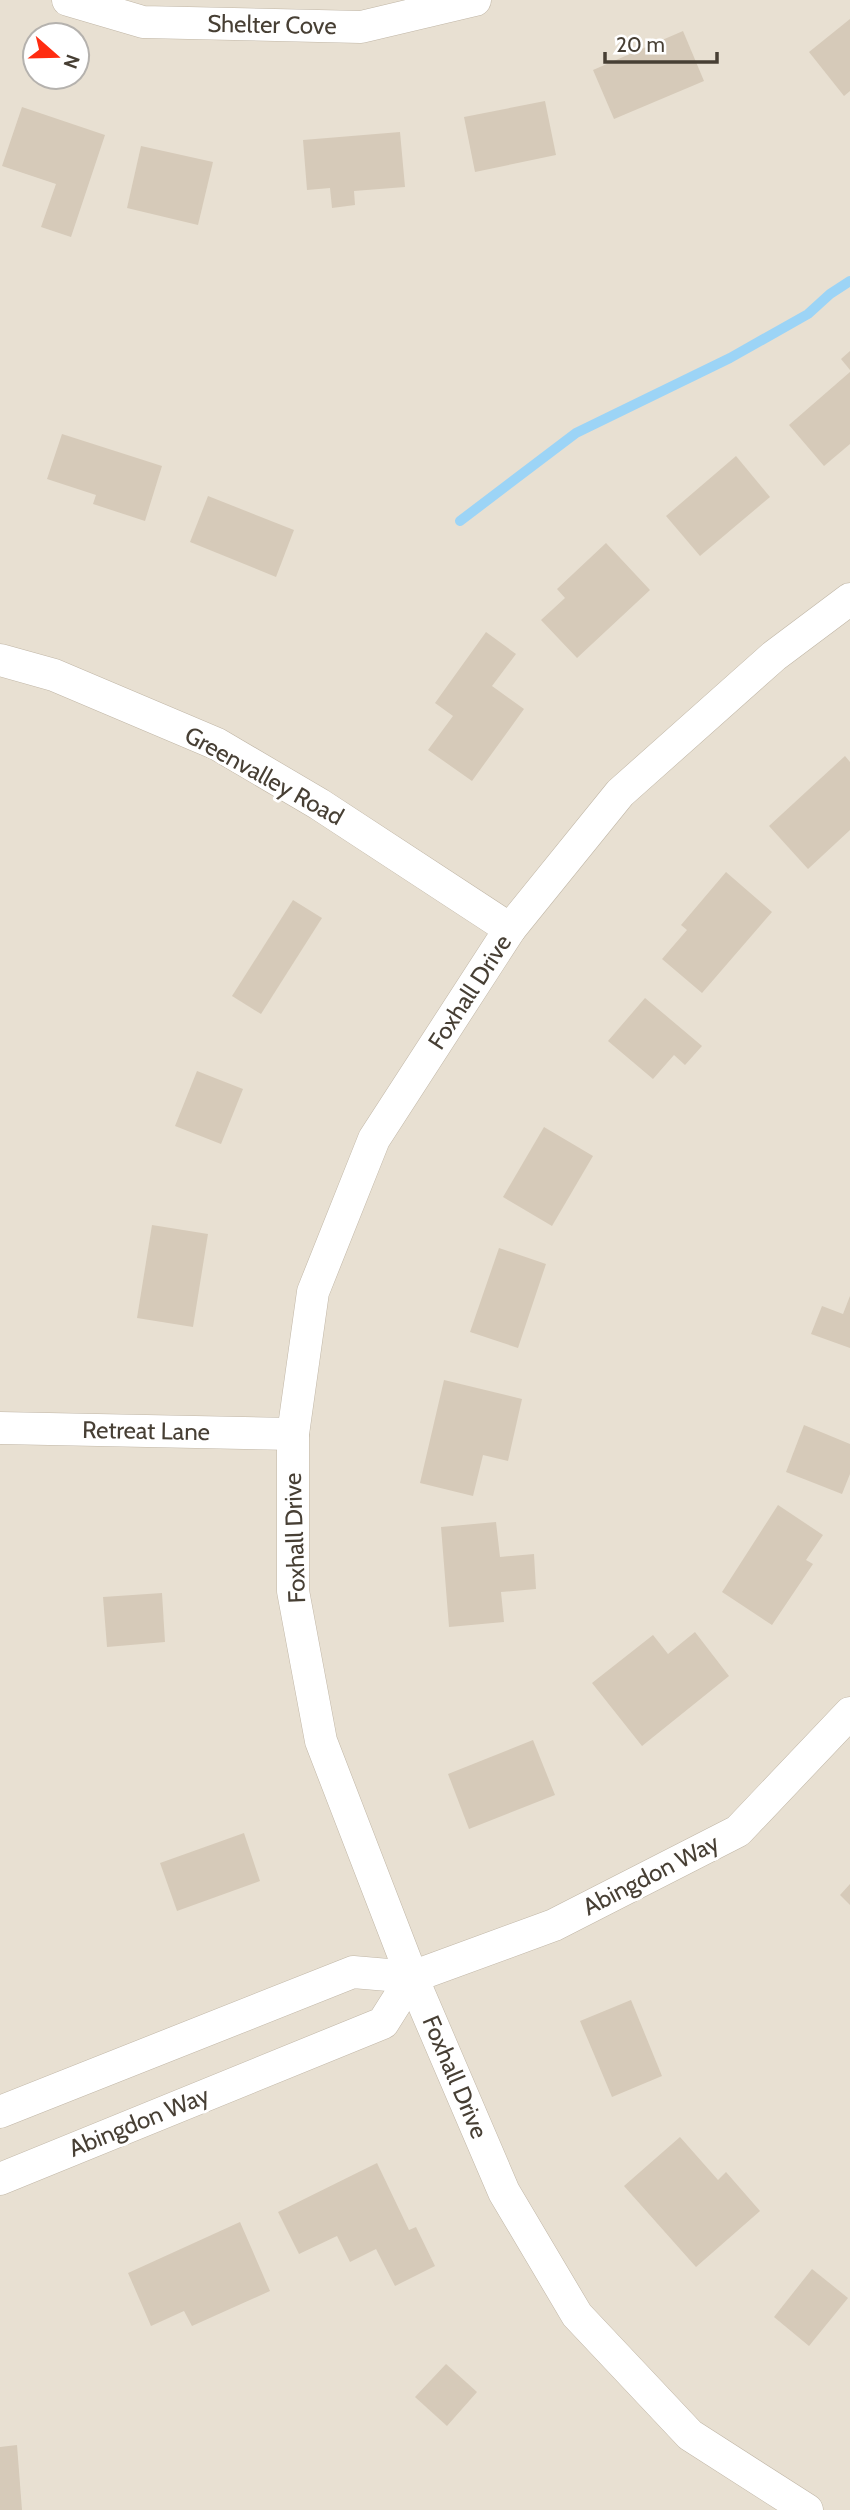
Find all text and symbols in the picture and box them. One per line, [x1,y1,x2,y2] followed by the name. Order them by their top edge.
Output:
[207,9,337,40] street label: Shelter Cove
[21,21,91,91] north arrow
[605,21,717,65] scale bar
[616,32,665,57] text: 20 m
[58,51,85,72] text: N
[180,720,349,831] street label: Greenvalley Road
[422,929,517,1054] street label: Foxhall Drive
[82,1415,210,1446] street label: Retreat Lane
[278,1472,311,1604] street label: Foxhall Drive
[578,1828,724,1921] street label: Abingdon Way
[417,2011,494,2143] street label: Foxhall Drive
[64,2080,213,2163] street label: Abingdon Way

